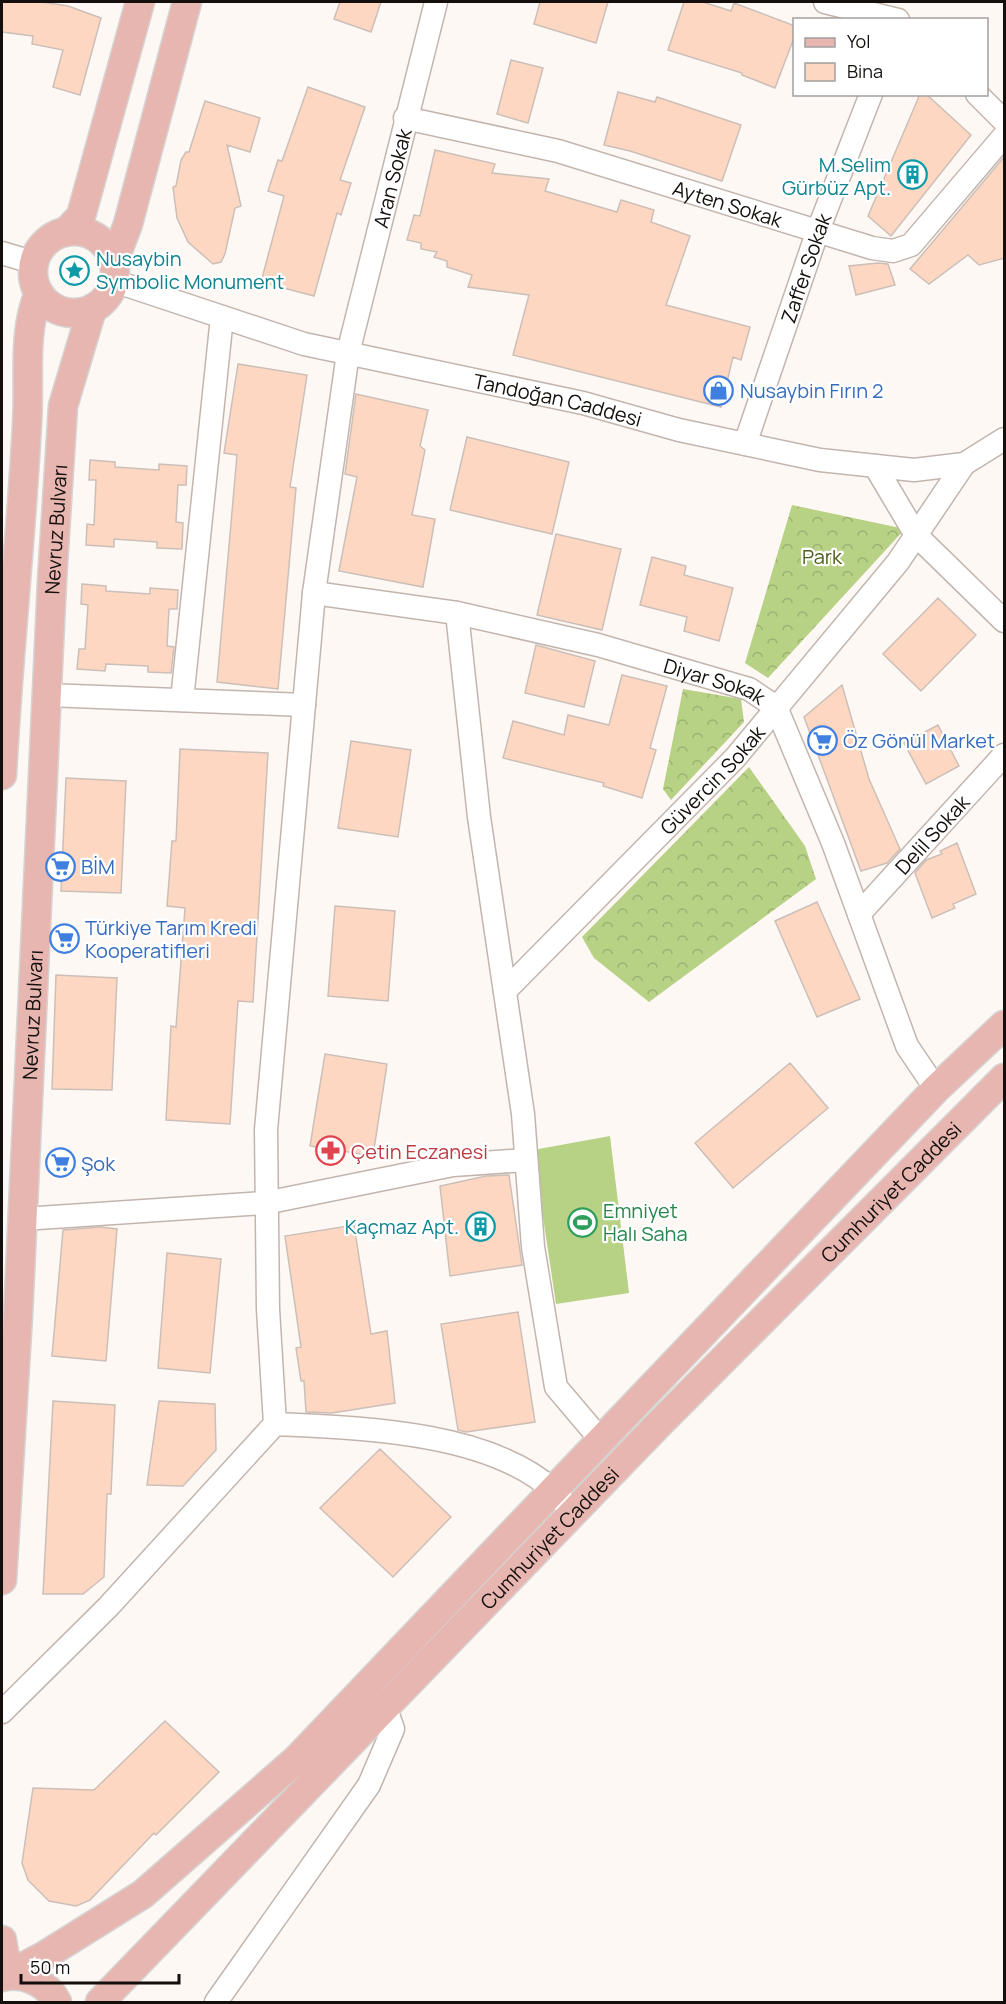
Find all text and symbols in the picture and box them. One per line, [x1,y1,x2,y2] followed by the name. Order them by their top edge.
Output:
[793,18,988,96] legend
[847,29,870,53] text: Yol
[847,59,883,83] text: Bina
[366,124,418,231] street label: Aran Sokak
[782,151,891,201] place label: M.Selim Gürbüz Apt.
[896,159,928,191] building icon: M.Selim Gürbüz Apt.
[670,174,787,233] street label: Ayten Sokak
[774,208,837,326] street label: Zaffer Sokak
[96,245,284,295] place label: Nusaybin Symbolic Monument
[59,254,91,286] place icon: Nusaybin Symbolic Monument
[471,367,645,432] street label: Tandoğan Caddesi
[703,374,735,406] shop icon: Nusaybin Fırın 2
[740,377,883,404] place label: Nusaybin Fırın 2
[38,464,73,595] street label: Nevruz Bulvarı
[802,543,843,570] park label: Park
[661,651,772,711] street label: Diyar Sokak
[654,718,771,840] street label: Güvercin Sokak
[806,724,838,756] supermarket icon: Öz Gönül Market
[843,727,995,754] place label: Öz Gönül Market
[889,788,976,880] street label: Delil Sokak
[44,850,76,882] supermarket icon: BİM
[81,853,115,880] place label: BİM
[85,914,257,964] place label: Türkiye Tarım Kredi Kooperatifleri
[48,922,80,954] supermarket icon: Türkiye Tarım Kredi Kooperatifleri
[15,949,48,1081] street label: Nevruz Bulvarı
[814,1115,967,1268] street label: Cumhuriyet Caddesi
[314,1135,346,1167] pharmacy icon: Çetin Eczanesi
[351,1138,488,1165] place label: Çetin Eczanesi
[44,1147,76,1179] supermarket icon: Şok
[81,1150,116,1177] place label: Şok
[603,1197,688,1247] place label: Emniyet Halı Saha
[566,1206,598,1238] sports icon: Emniyet Halı Saha
[464,1210,496,1242] building icon: Kaçmaz Apt.
[345,1213,459,1240] place label: Kaçmaz Apt.
[474,1460,624,1615] street label: Cumhuriyet Caddesi
[21,1947,178,1985] scale bar
[30,1955,70,1979] text: 50 m

